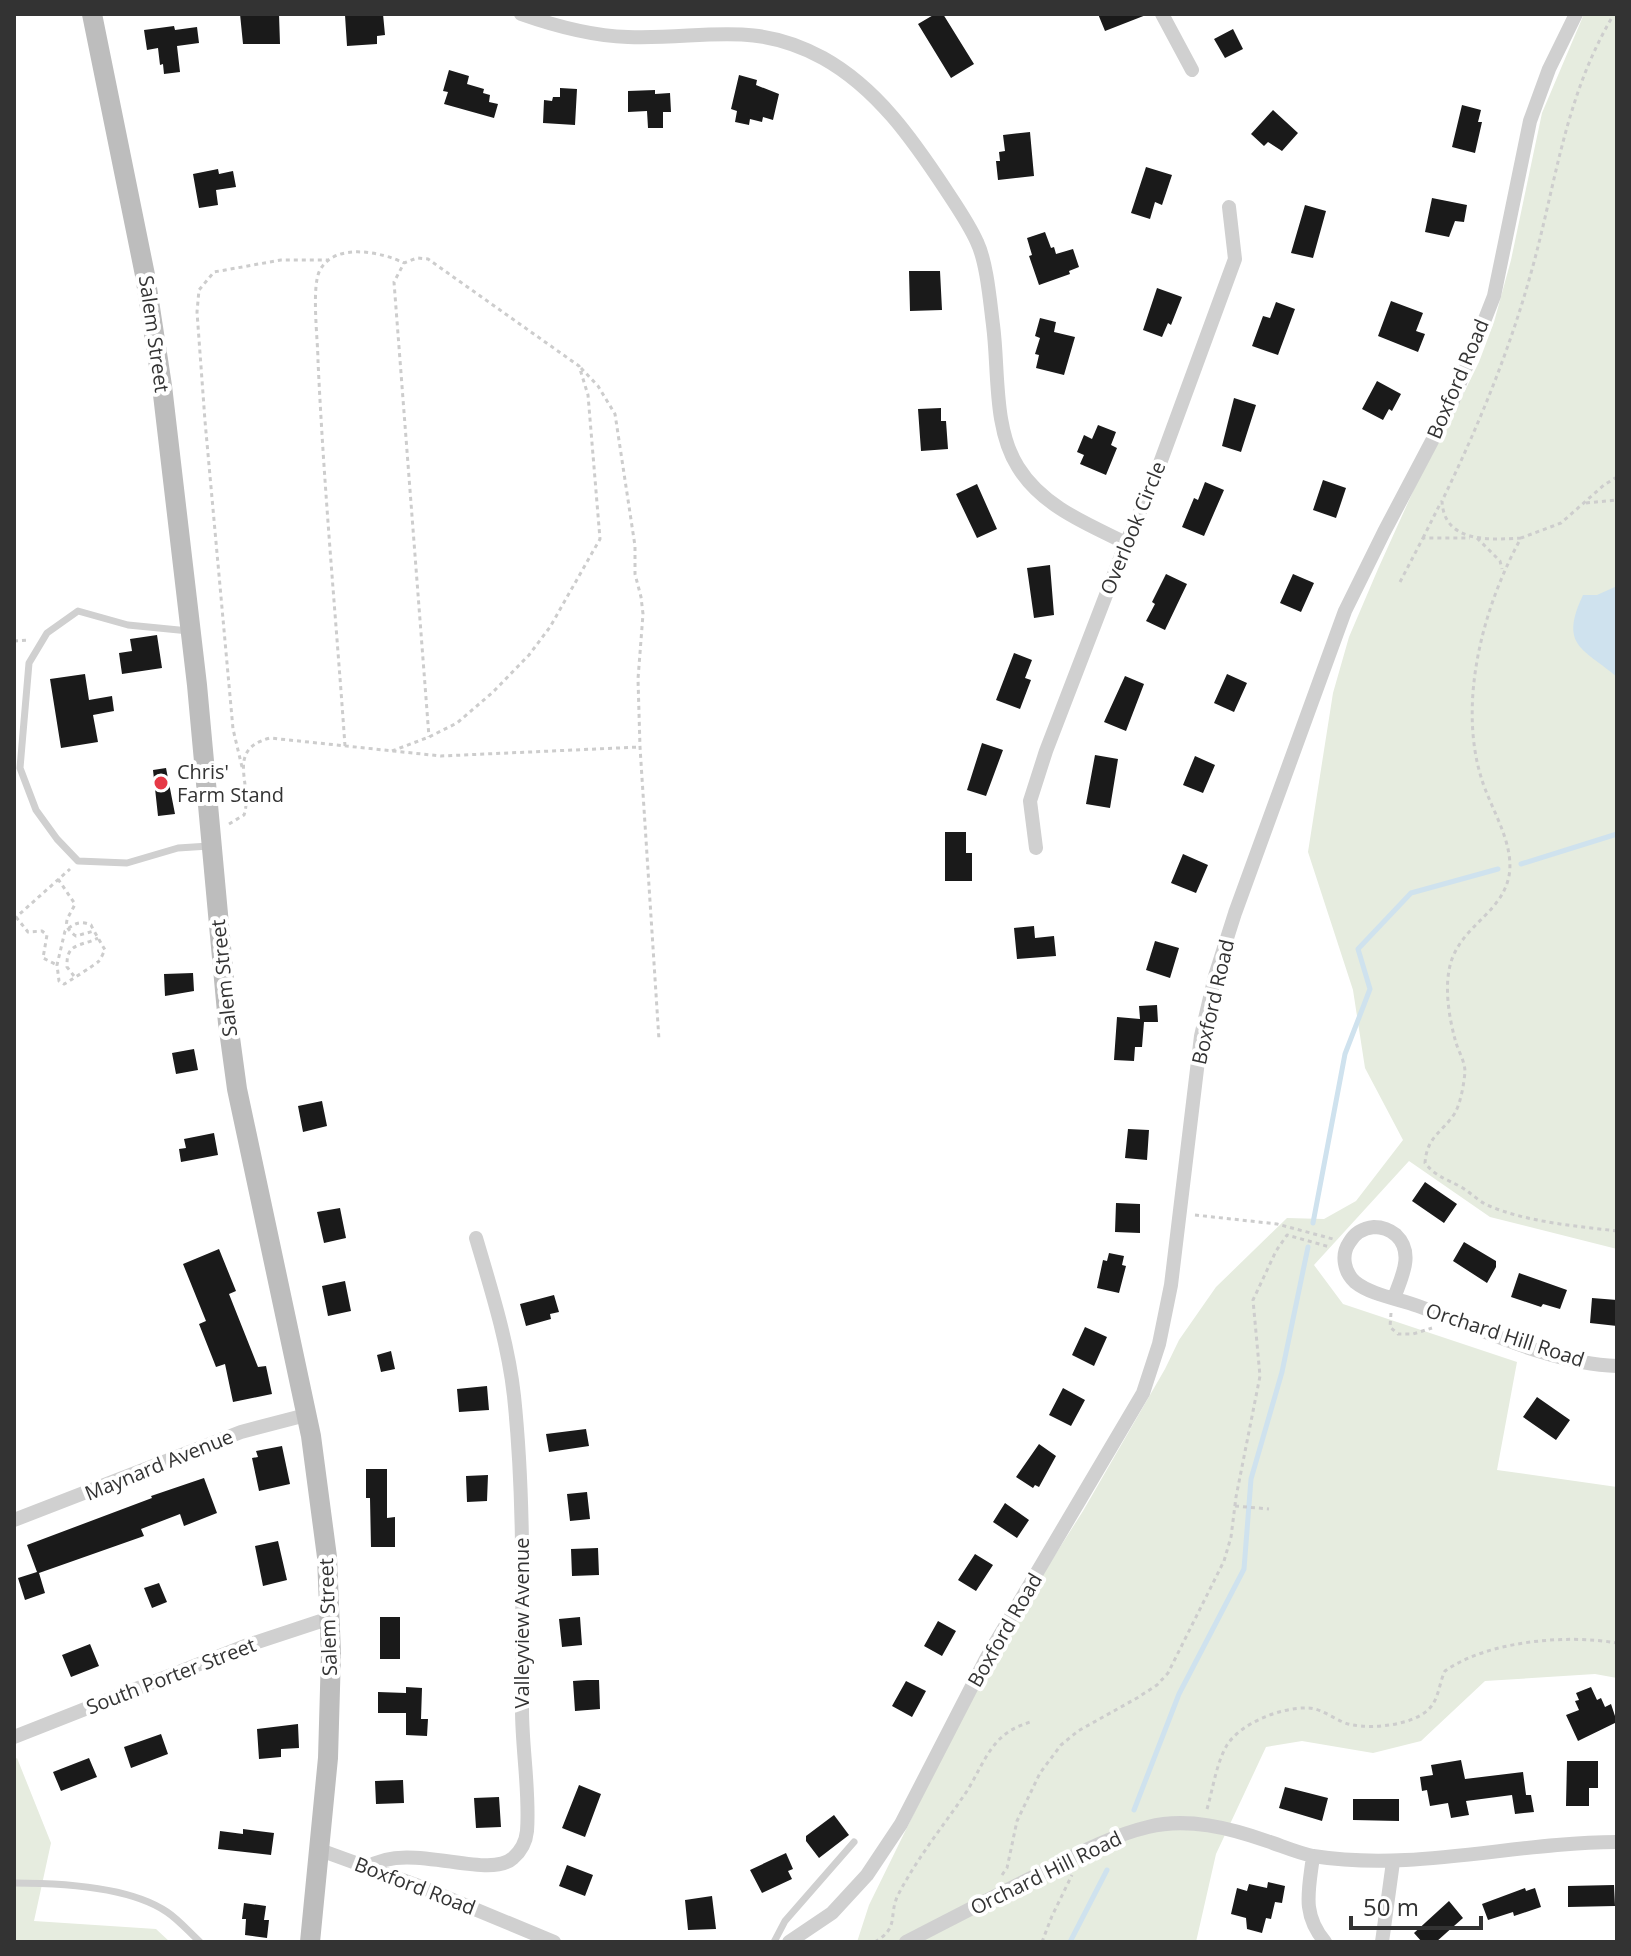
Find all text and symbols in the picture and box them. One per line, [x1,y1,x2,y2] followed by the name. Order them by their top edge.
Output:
[133,274,176,394] street label: Salem Street
[1420,315,1495,443] street label: Boxford Road
[1094,457,1172,598] street label: Overlook Circle
[177,758,284,808] place label: Chris' Farm Stand
[152,774,170,792] marker: Chris' Farm Stand
[204,918,243,1038] street label: Salem Street
[1185,937,1240,1067] street label: Boxford Road
[1422,1296,1588,1373] street label: Orchard Hill Road
[81,1422,237,1507] street label: Maynard Avenue
[508,1538,535,1708] street label: Valleyview Avenue
[312,1558,343,1676] street label: Salem Street
[961,1568,1048,1692] street label: Boxford Road
[82,1631,260,1720] street label: South Porter Street
[966,1824,1126,1921] street label: Orchard Hill Road
[351,1850,480,1921] street label: Boxford Road
[1351,1880,1481,1930] scale bar
[1363,1890,1419,1923] text: 50 m

